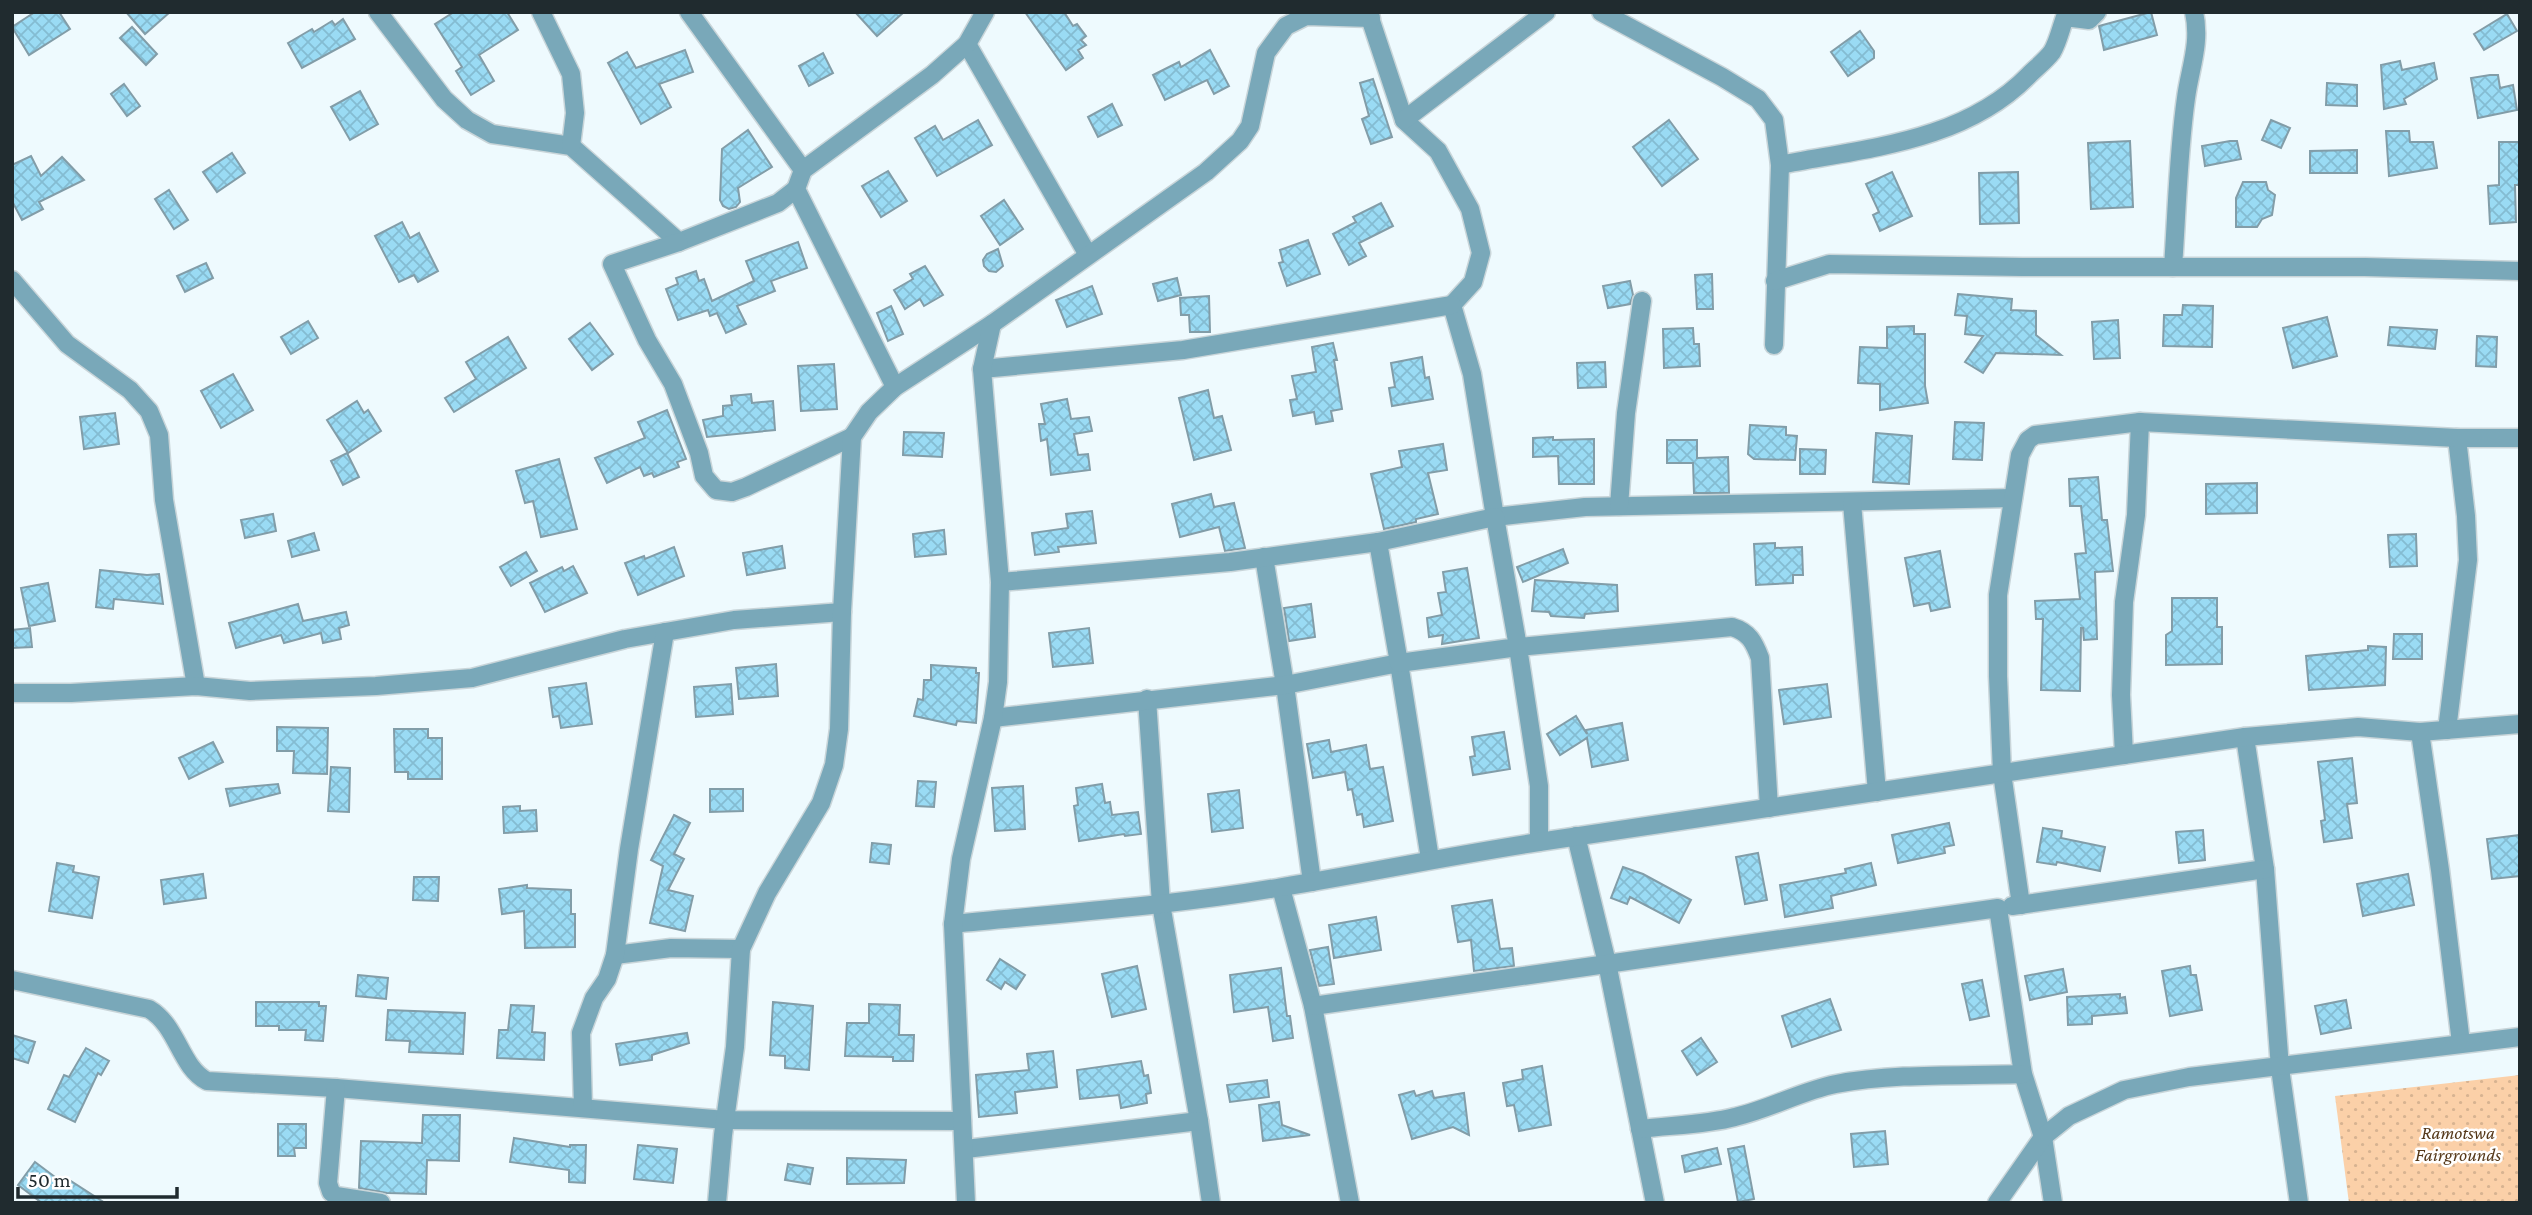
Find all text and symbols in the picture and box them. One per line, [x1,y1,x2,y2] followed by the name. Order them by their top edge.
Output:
[2415,1122,2501,1165] park label: Ramotswa Fairgrounds
[18,1156,177,1200] scale bar
[28,1168,71,1192] text: 50 m

